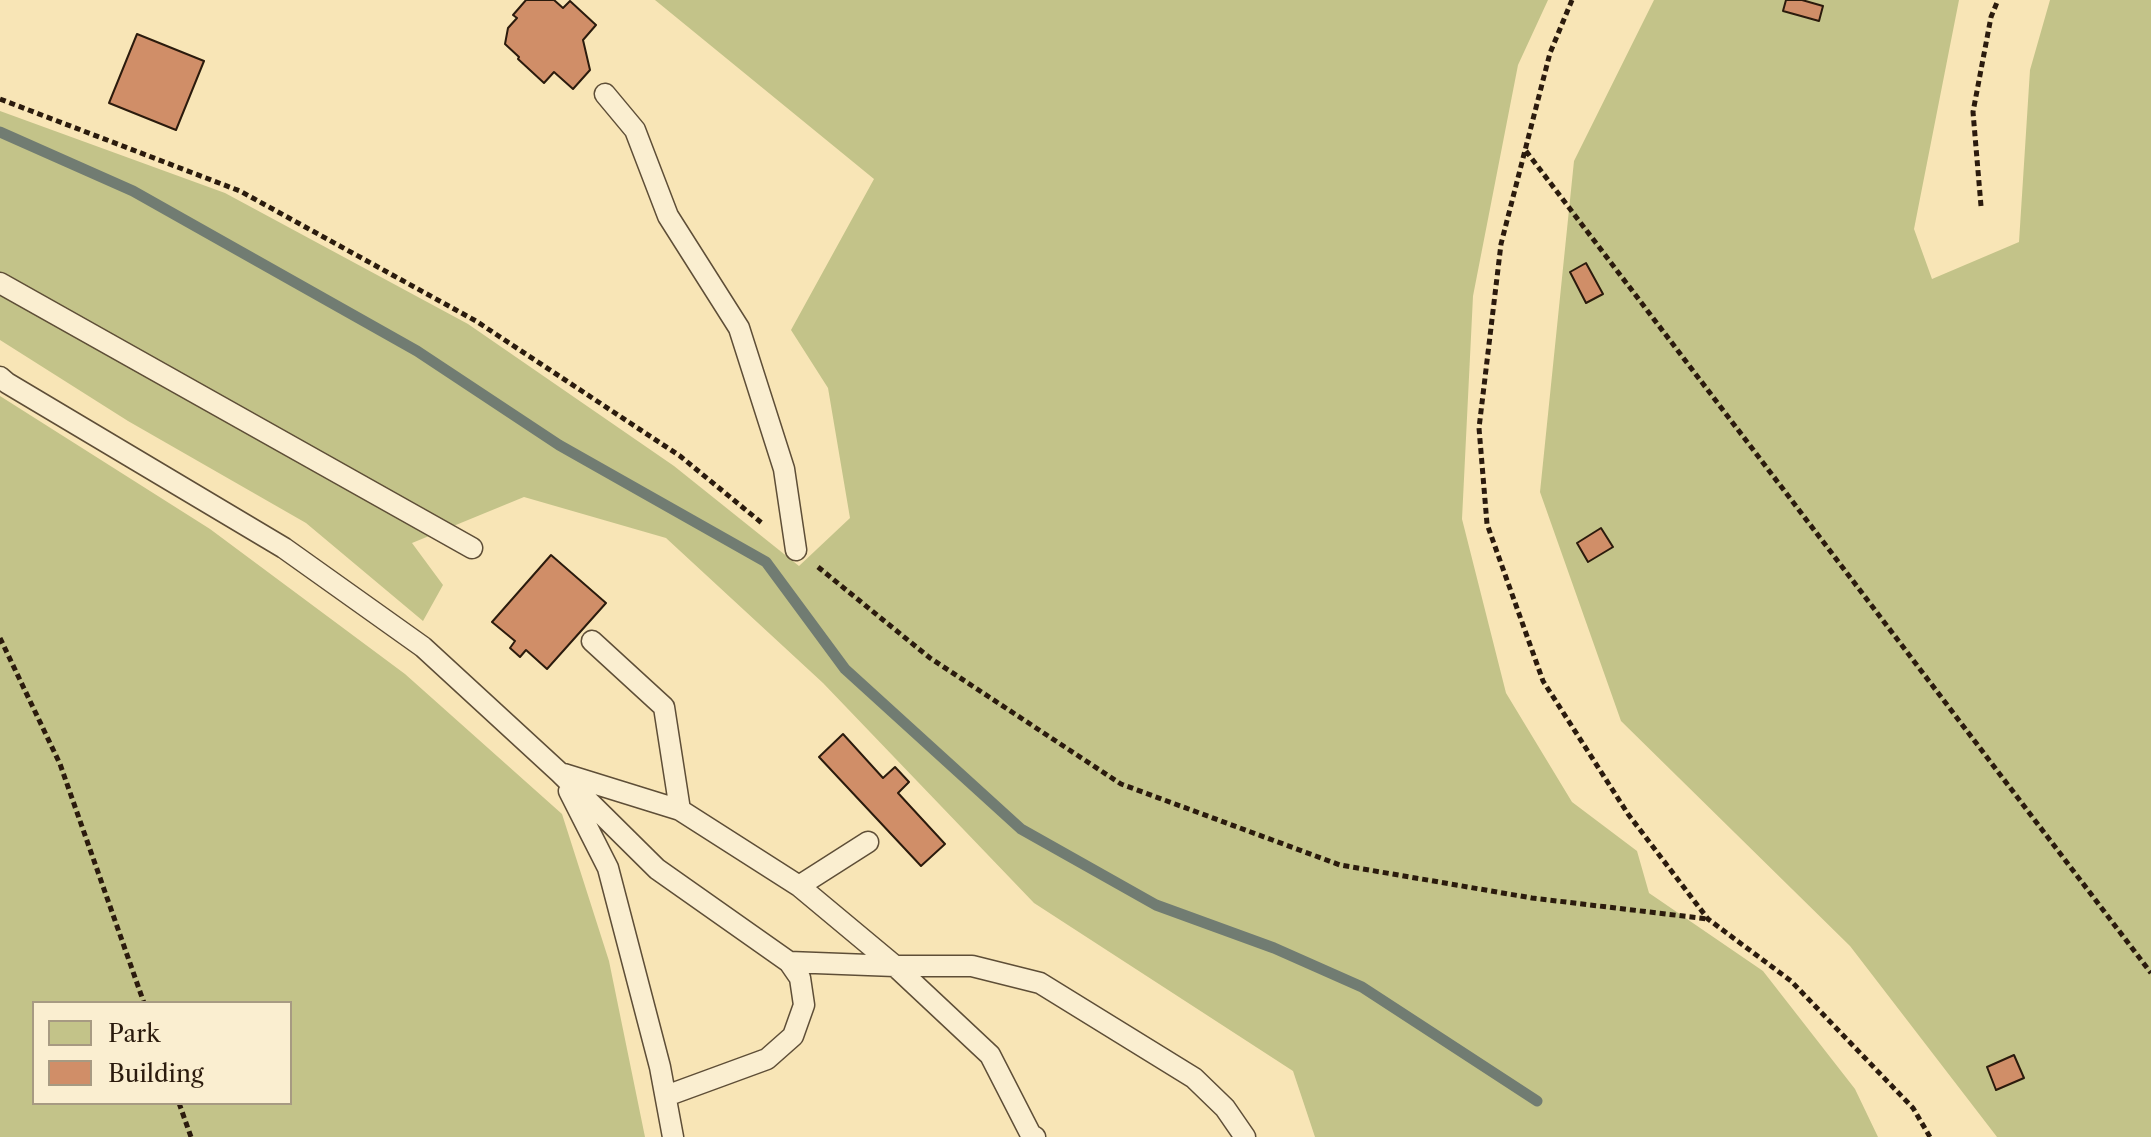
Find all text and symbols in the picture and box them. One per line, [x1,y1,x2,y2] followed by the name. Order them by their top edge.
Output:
[32,1001,292,1105] legend
[108,1019,160,1048] text: Park
[108,1059,204,1088] text: Building

